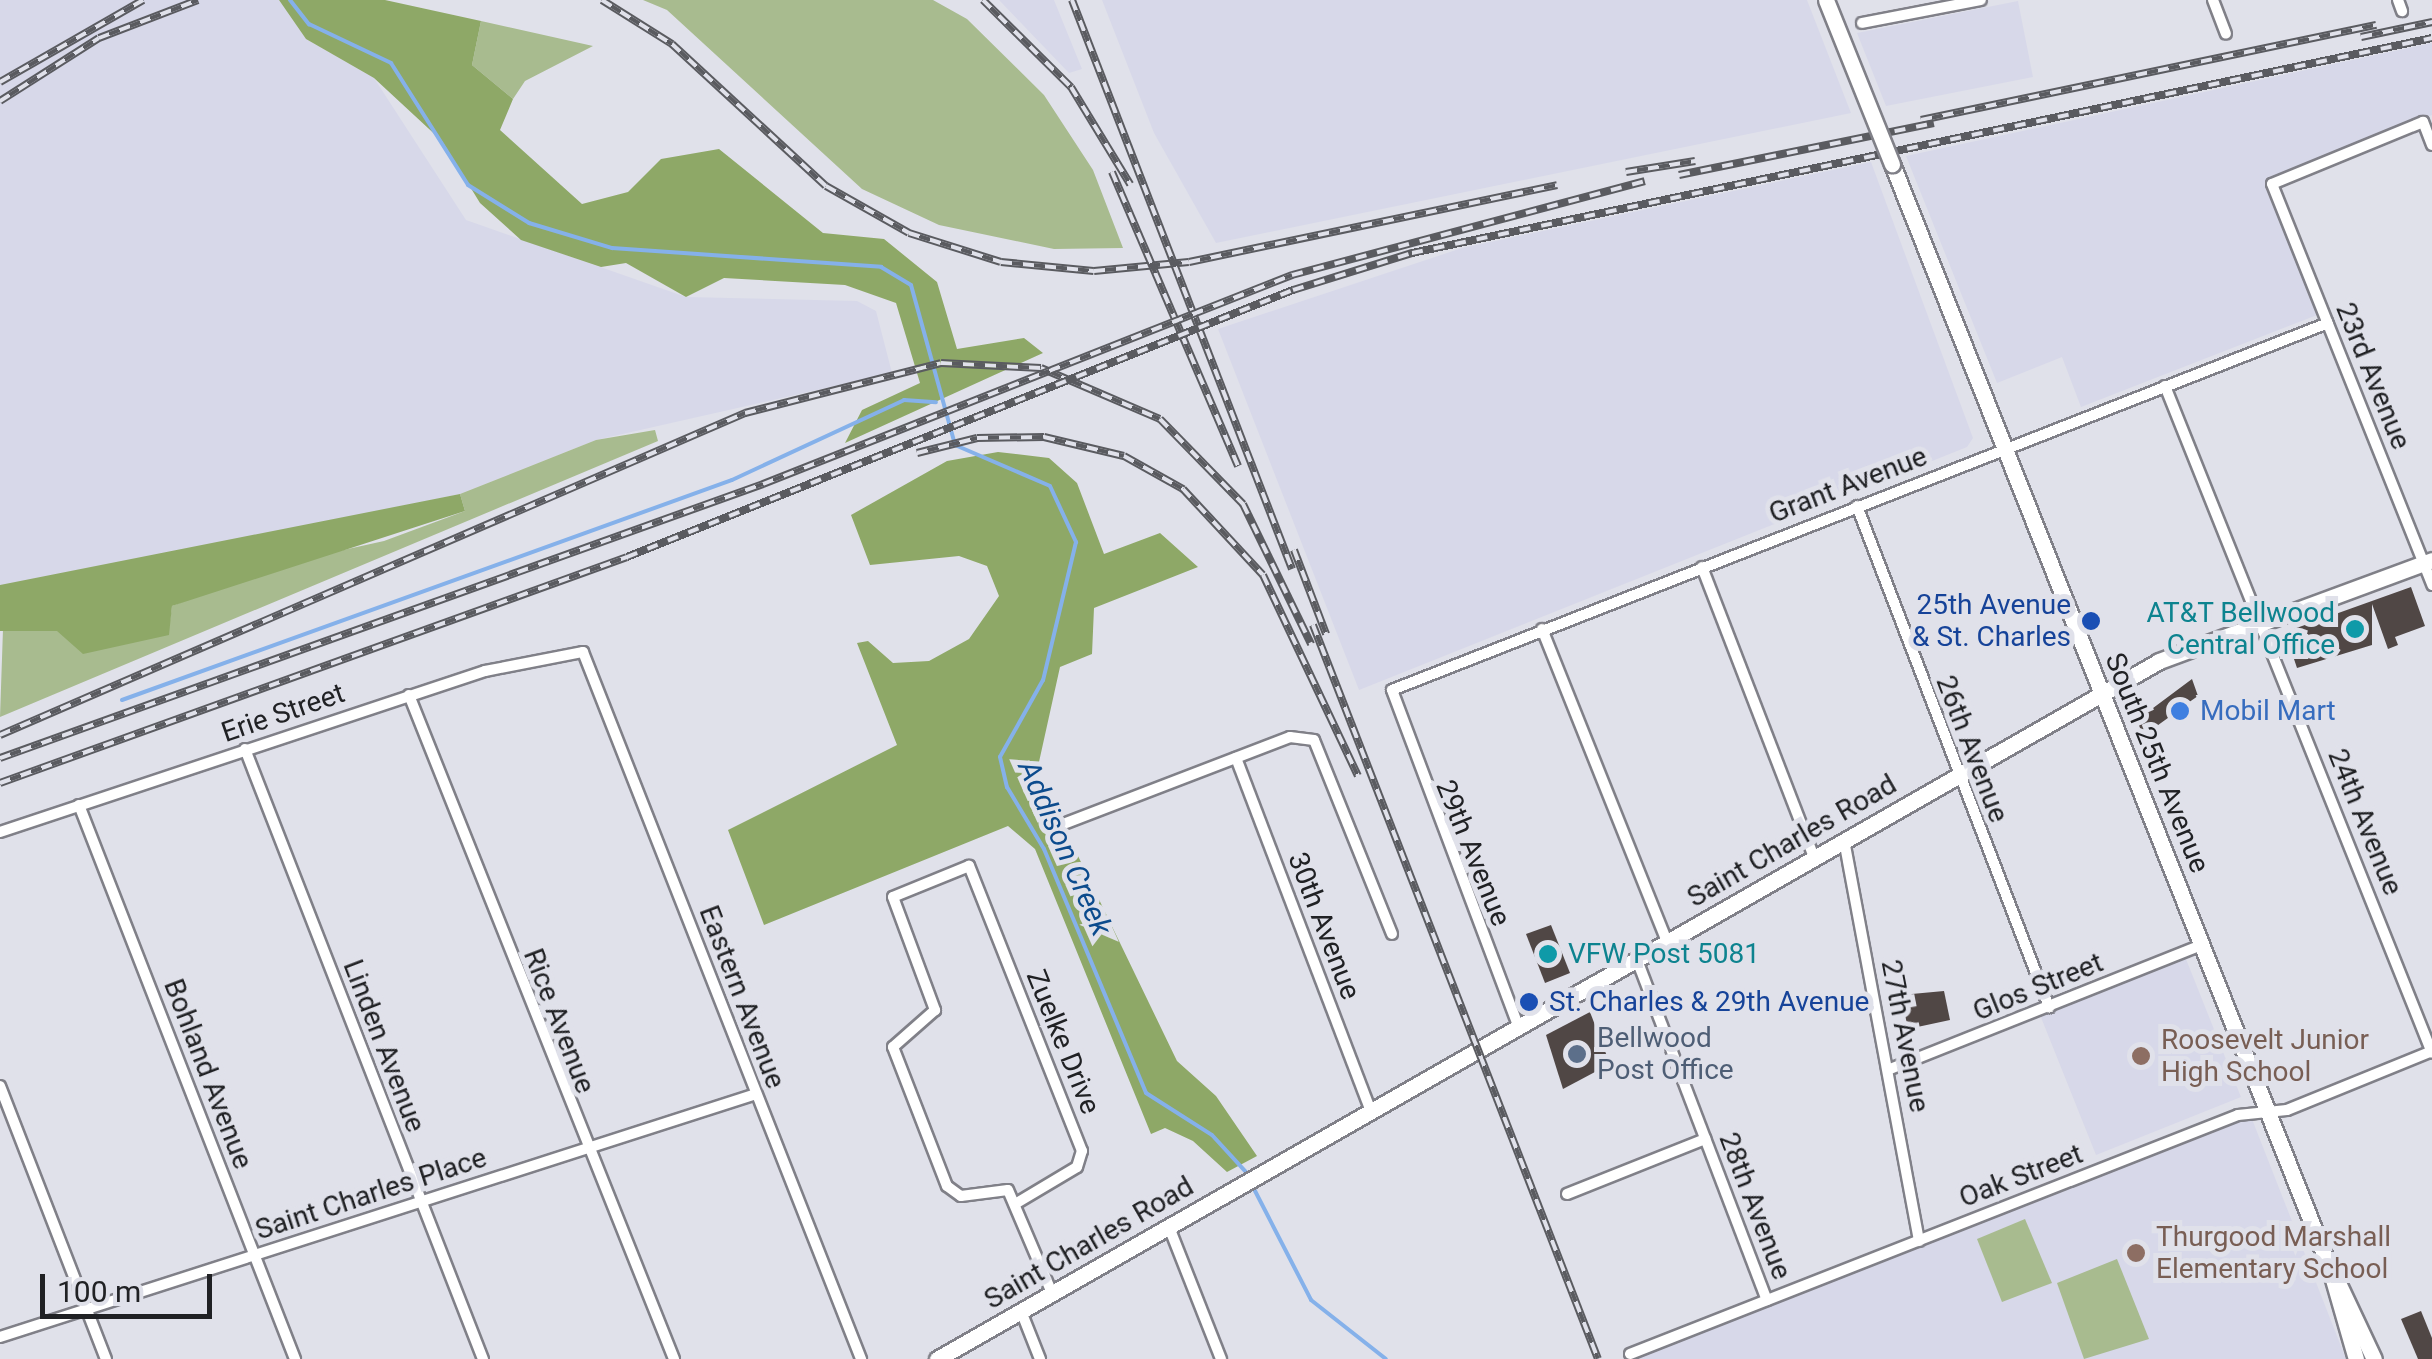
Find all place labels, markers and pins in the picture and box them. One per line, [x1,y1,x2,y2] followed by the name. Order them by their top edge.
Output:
[1912,588,2071,654] place label: 25th Avenue & St. Charles
[2146,596,2335,662] place label: AT&T Bellwood Central Office
[2080,610,2102,632] marker: 25th Avenue & St. Charles
[2344,618,2366,640] marker: AT&T Bellwood Central Office
[2200,694,2336,728] place label: Mobil Mart
[2169,700,2191,722] marker: Mobil Mart
[1568,937,1760,971] place label: VFW Post 5081
[1537,943,1559,965] marker: VFW Post 5081
[1549,985,1869,1019] place label: St. Charles & 29th Avenue
[1518,991,1540,1013] marker: St. Charles & 29th Avenue
[1597,1021,1734,1087] place label: Bellwood Post Office
[2161,1023,2369,1089] place label: Roosevelt Junior High School
[1566,1043,1588,1065] marker: Bellwood Post Office
[2130,1045,2152,1067] marker: Roosevelt Junior High School
[2156,1220,2391,1286] place label: Thurgood Marshall Elementary School
[2125,1242,2147,1264] marker: Thurgood Marshall Elementary School

